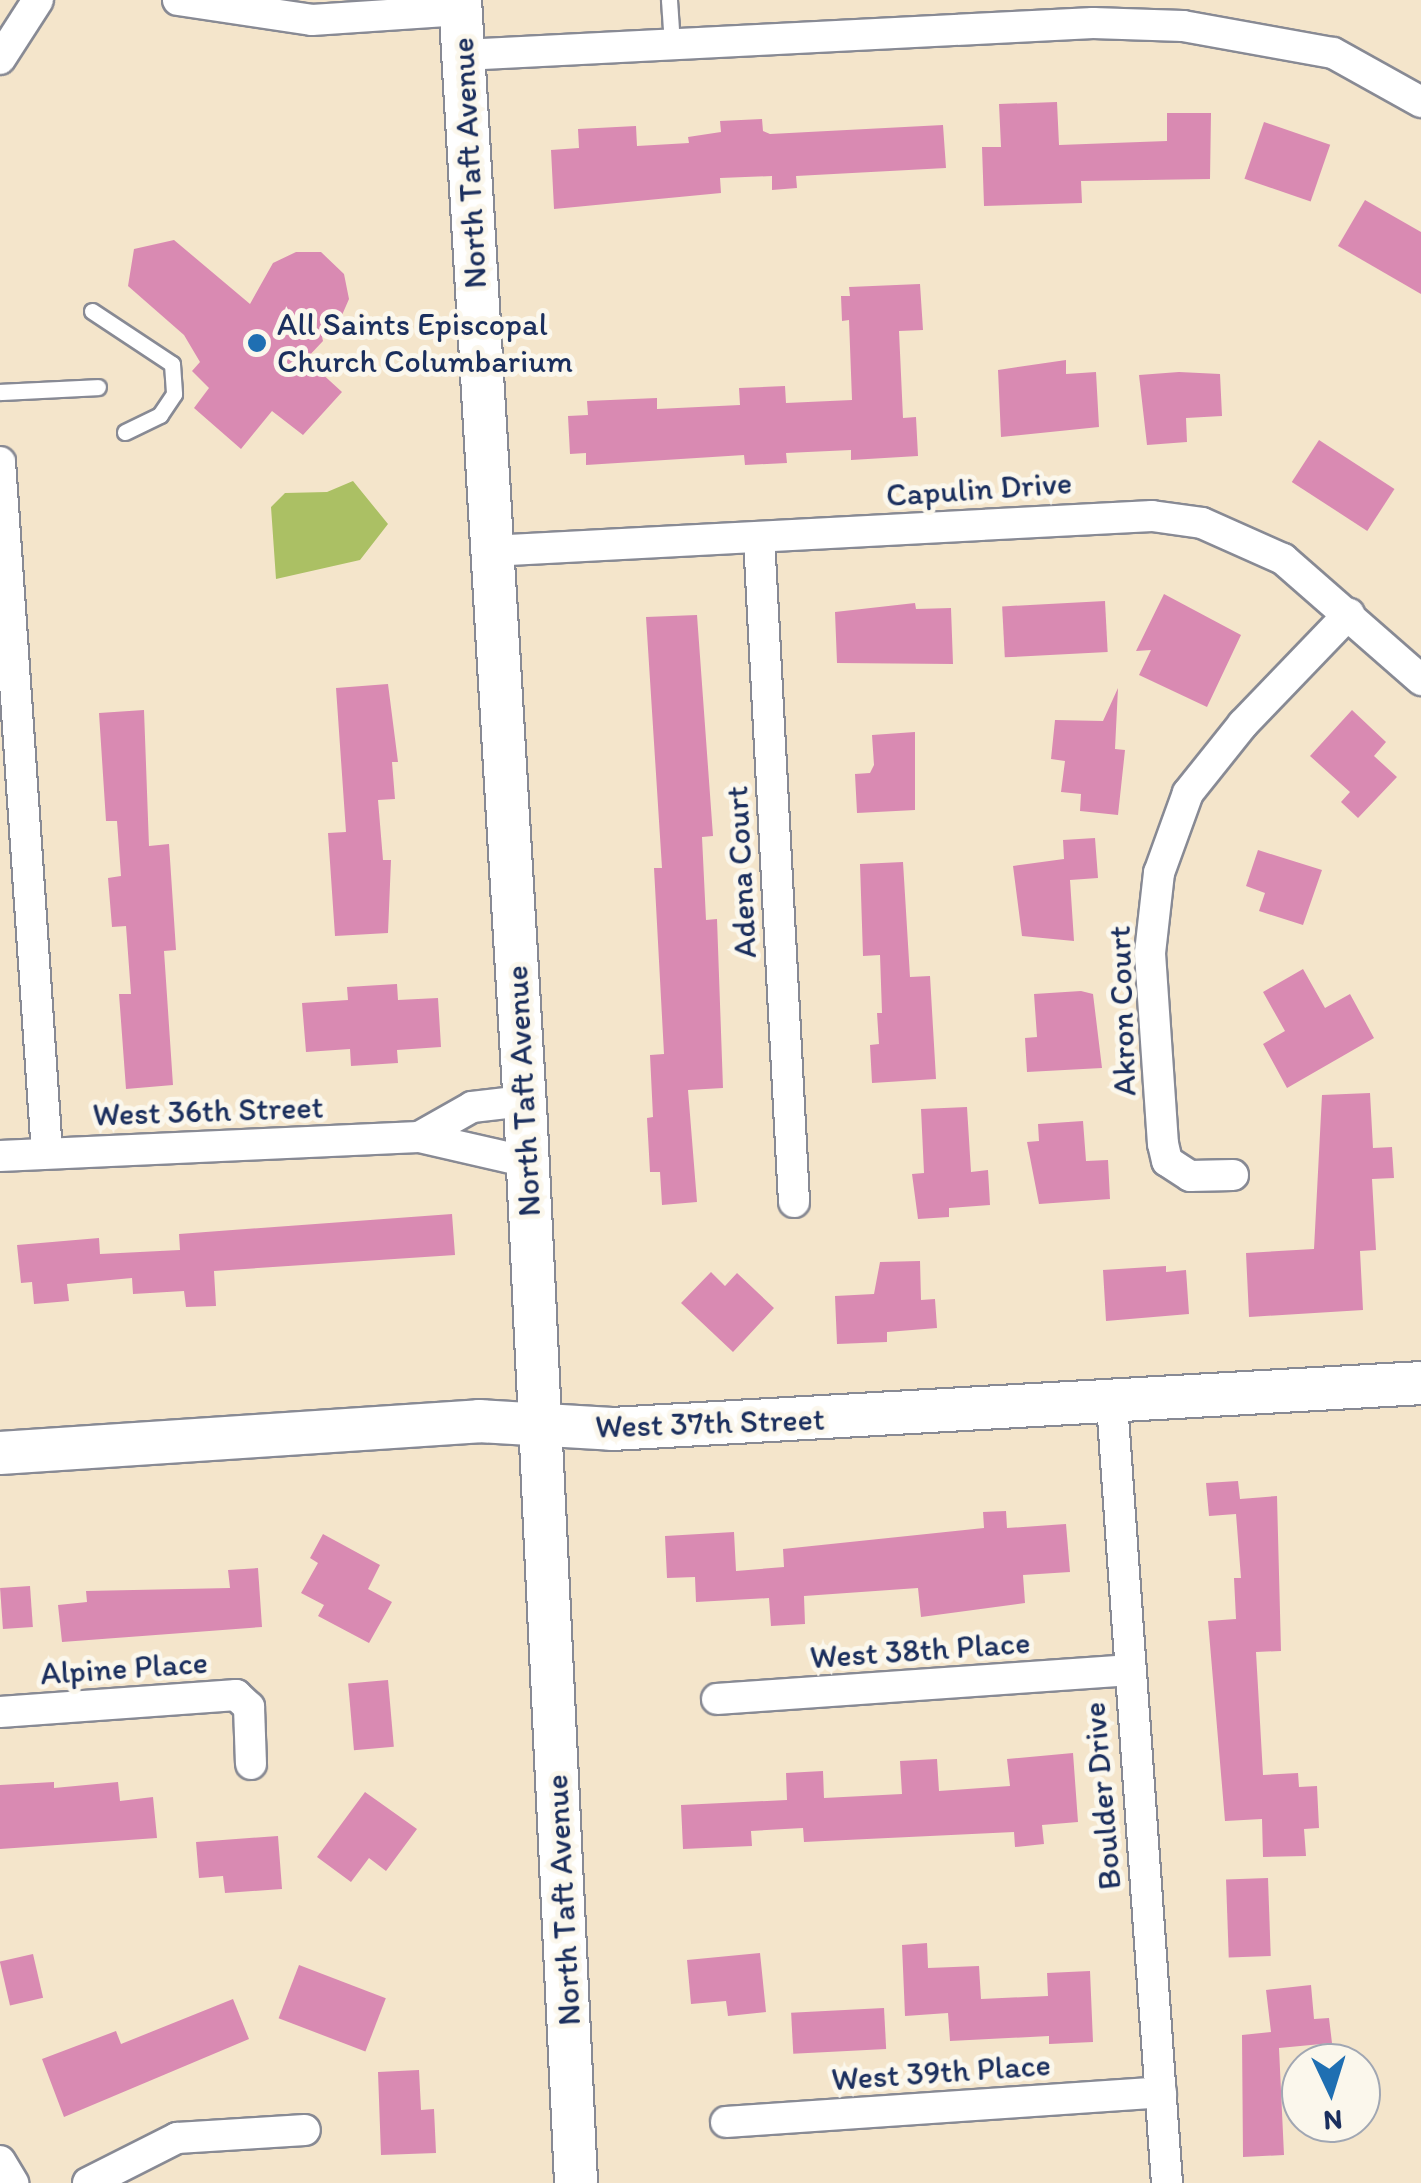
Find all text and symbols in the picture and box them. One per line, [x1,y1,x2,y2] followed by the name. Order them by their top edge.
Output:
[443,38,495,288] street label: North Taft Avenue
[277,306,571,381] place label: All Saints Episcopal Church Columbarium
[246,332,268,354] marker: All Saints Episcopal Church Columbarium
[885,463,1073,515] street label: Capulin Drive
[717,785,765,959] street label: Adena Court
[1100,925,1144,1097] street label: Akron Court
[497,966,549,1216] street label: North Taft Avenue
[93,1088,323,1134] street label: West 36th Street
[595,1400,825,1446] street label: West 37th Street
[809,1623,1031,1677] street label: West 38th Place
[39,1643,209,1693] street label: Alpine Place
[1075,1701,1129,1891] street label: Boulder Drive
[537,1775,589,2025] street label: North Taft Avenue
[1281,2043,1381,2143] north arrow
[831,2045,1051,2099] street label: West 39th Place
[1322,2103,1344,2139] text: N

